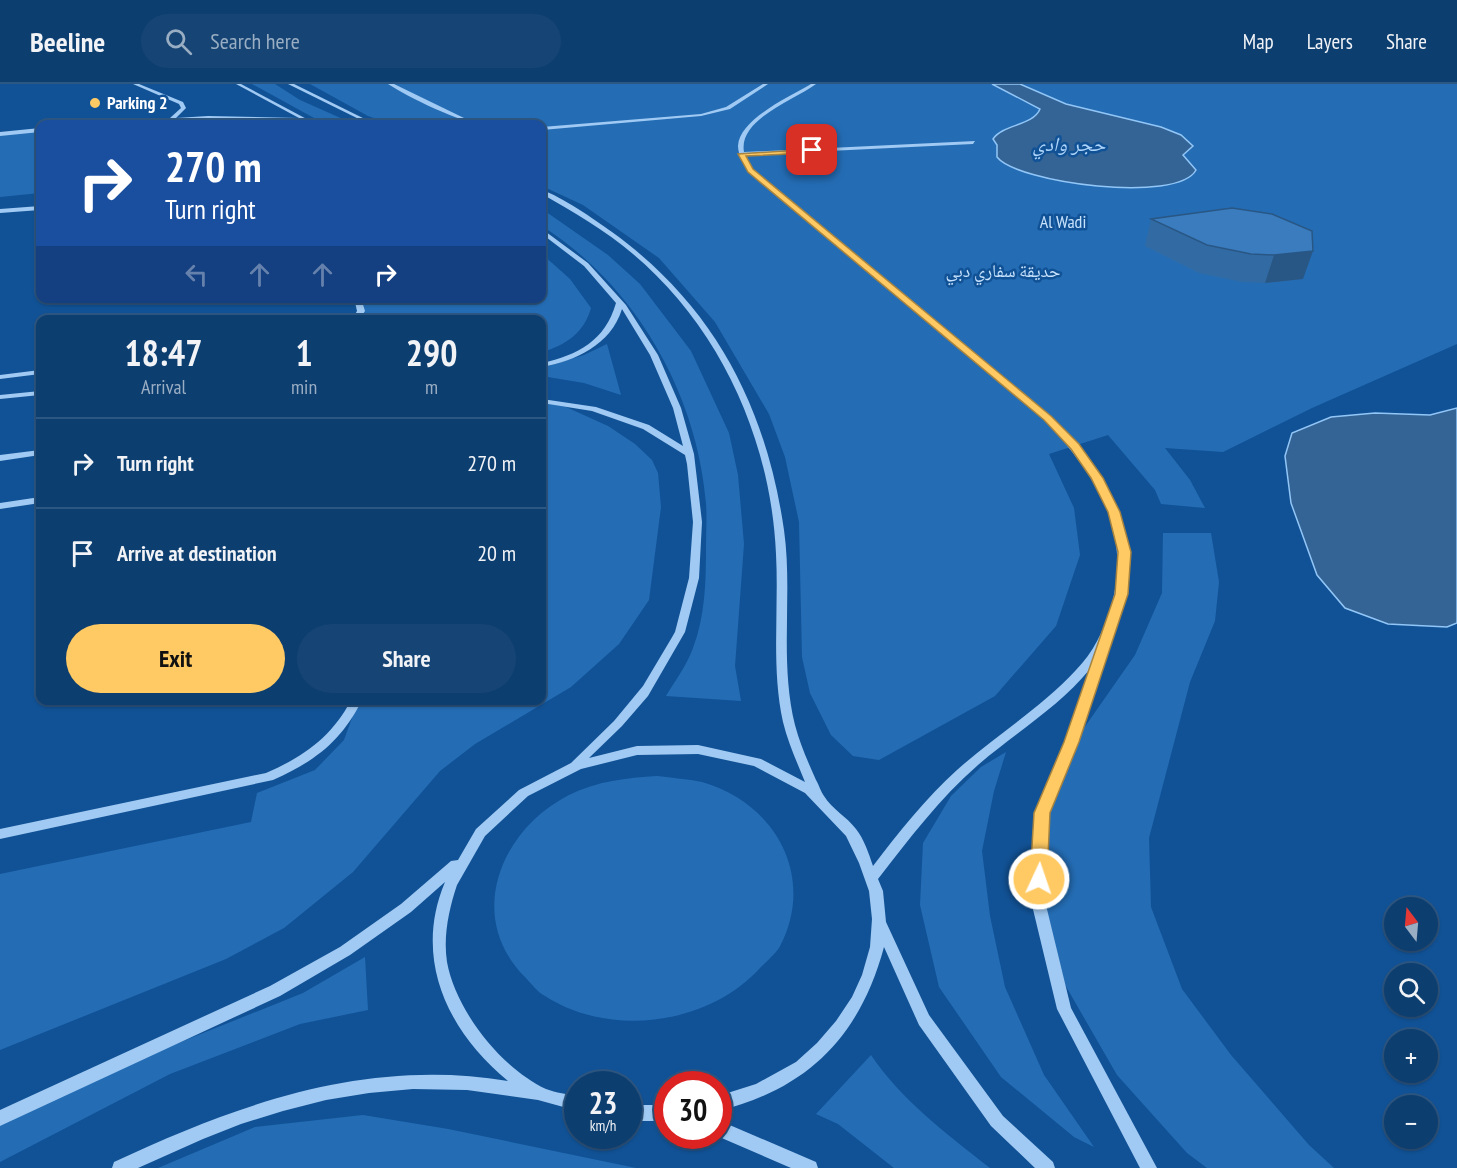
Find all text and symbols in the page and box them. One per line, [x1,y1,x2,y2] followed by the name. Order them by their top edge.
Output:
[141,14,561,68] search box
[30,23,105,60] text: Beeline
[162,25,195,58] icon: search
[210,27,300,55] text: Search here
[1243,28,1274,55] text: Map
[1307,28,1353,55] text: Layers
[1386,28,1427,55] text: Share
[107,91,168,114] place label: Parking 2
[88,96,102,110] marker: Parking 2
[786,124,837,175] pin
[1032,131,1106,160] water label: حجر وادي
[795,133,828,166] icon: arrive
[165,139,262,194] text: 270 m
[66,144,144,222] icon: right
[165,192,256,226] text: Turn right
[1040,210,1086,233] park label: Al Wadi
[180,258,213,291] icon: left
[243,258,276,291] icon: ahead
[306,258,339,291] icon: ahead
[369,258,402,291] icon: right
[945,259,1061,286] park label: حديقة سفاري دبي
[125,329,202,376] text: 18:47
[295,329,313,376] text: 1
[406,329,457,376] text: 290
[141,374,186,400] text: Arrival
[291,374,317,400] text: min
[425,374,438,400] text: m
[66,447,99,480] icon: right
[117,449,194,477] text: Turn right
[467,449,516,477] text: 270 m
[66,537,99,570] icon: arrive
[117,539,277,567] text: Arrive at destination
[477,539,516,567] text: 20 m
[66,624,285,693] button: Exit
[297,624,516,693] button: Share
[1007,847,1071,911] position arrow
[1384,897,1438,951] north arrow
[1384,897,1438,1149] map controls
[1384,963,1438,1017] button: search
[1384,1029,1438,1083] button: +
[654,1071,732,1149] speed limit sign: 30
[589,1083,617,1122] text: 23
[1384,1095,1438,1149] button: −
[590,1116,616,1135] text: km/h

